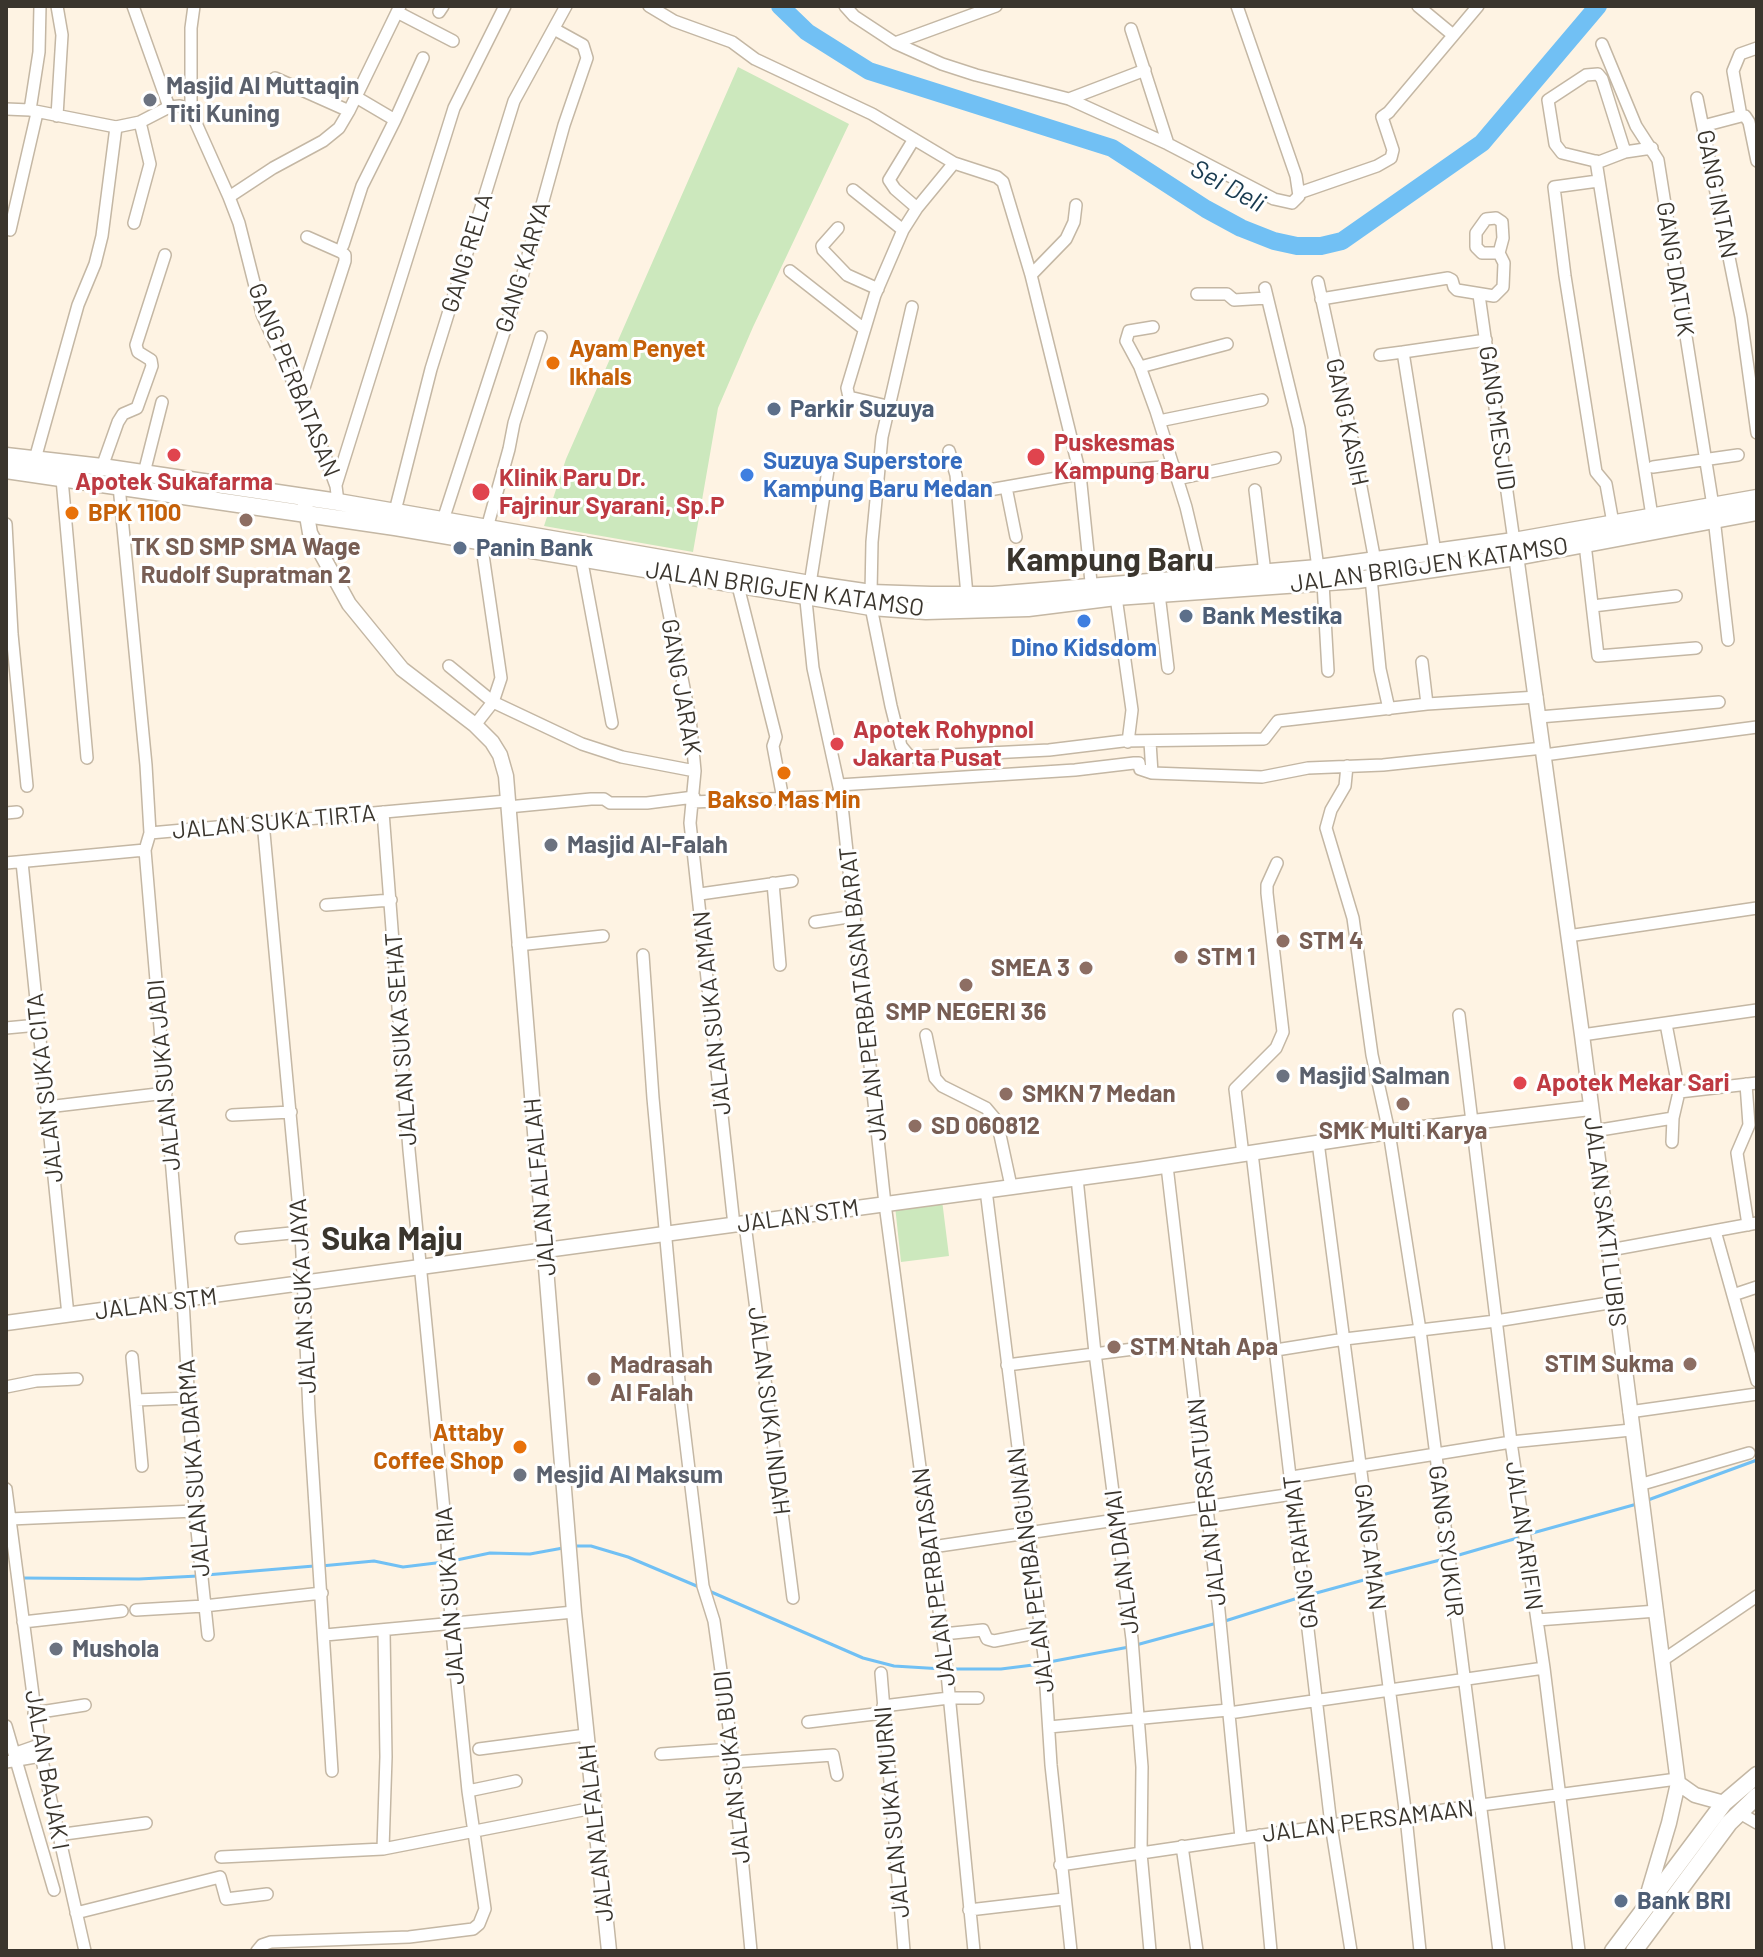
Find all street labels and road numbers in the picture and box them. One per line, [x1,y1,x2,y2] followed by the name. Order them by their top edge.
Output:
[1690,127,1744,261] street label: GANG INTAN
[435,190,499,316] street label: GANG RELA
[489,198,557,336] street label: GANG KARYA
[1650,200,1700,338] street label: GANG DATUK
[242,279,346,481] street label: GANG PERBATASAN
[1473,344,1521,492] street label: GANG MESJID
[1319,356,1375,488] street label: GANG KASIH
[1288,531,1570,599] street label: JALAN BRIGJEN KATAMSO
[644,555,926,623] street label: JALAN BRIGJEN KATAMSO
[655,617,707,757] street label: GANG JARAK
[171,799,377,845] street label: JALAN SUKA TIRTA
[833,845,893,1143] street label: JALAN PERBATASAN BARAT
[687,909,737,1117] street label: JALAN SUKA AMAN
[379,931,423,1147] street label: JALAN SUKA SEHAT
[141,978,187,1172] street label: JALAN SUKA JADI
[21,992,69,1184] street label: JALAN SUKA CITA
[518,1097,562,1277] street label: JALAN ALFALAH
[1578,1116,1632,1328] street label: JALAN SAKTI LUBIS
[735,1193,861,1239] street label: JALAN STM
[284,1198,322,1394] street label: JALAN SUKA JAYA
[93,1282,219,1326] street label: JALAN STM
[742,1305,796,1517] street label: JALAN SUKA INDAH
[172,1358,216,1578] street label: JALAN SUKA DARMA
[1182,1397,1232,1607] street label: JALAN PERSATUAN
[1002,1446,1060,1694] street label: JALAN PEMBANGUNAN
[1499,1460,1549,1612] street label: JALAN ARIFIN
[1422,1463,1470,1619] street label: GANG SYUKUR
[906,1466,962,1688] street label: JALAN PERBATASAN
[1277,1473,1325,1631] street label: GANG RAHMAT
[1348,1482,1392,1612] street label: GANG AMAN
[1099,1488,1145,1636] street label: JALAN DAMAI
[429,1506,471,1686] street label: JALAN SUKA RIA
[708,1669,756,1865] street label: JALAN SUKA BUDI
[19,1688,75,1852] street label: JALAN BAJAK I
[868,1705,916,1919] street label: JALAN SUKA MURNI
[572,1743,620,1923] street label: JALAN ALFALAH
[1261,1794,1475,1848] street label: JALAN PERSAMAAN

